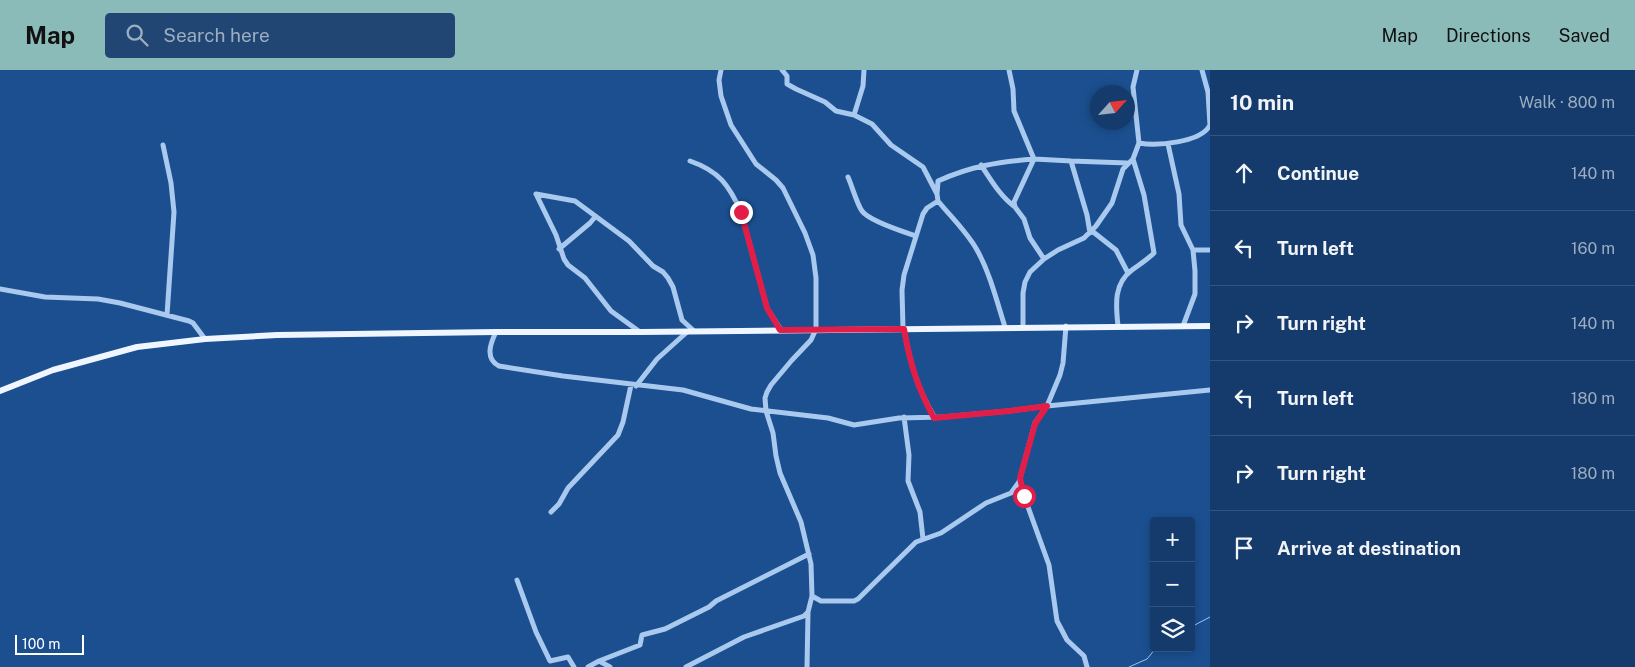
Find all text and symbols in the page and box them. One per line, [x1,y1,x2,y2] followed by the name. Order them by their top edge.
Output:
[105,13,455,58] search box
[25,21,75,49] text: Map
[123,21,151,49] icon: search
[163,24,270,46] text: Search here
[1381,25,1418,46] text: Map
[1446,25,1531,46] text: Directions
[1559,25,1610,46] text: Saved
[1090,85,1135,130] north arrow
[1230,90,1294,115] text: 10 min
[1519,93,1615,112] text: Walk · 800 m
[1230,159,1258,187] icon: ahead
[1277,162,1359,184] text: Continue
[1571,164,1615,183] text: 140 m
[730,201,753,224] route end
[1230,234,1258,262] icon: left
[1277,237,1354,259] text: Turn left
[1571,239,1615,258] text: 160 m
[1230,309,1258,337] icon: right
[1277,312,1366,334] text: Turn right
[1571,314,1615,333] text: 140 m
[1230,384,1258,412] icon: left
[1277,387,1354,409] text: Turn left
[1571,389,1615,408] text: 180 m
[1230,459,1258,487] icon: right
[1277,462,1366,484] text: Turn right
[1571,464,1615,483] text: 180 m
[1013,485,1036,508] route start
[1150,517,1195,652] map controls
[1150,517,1195,562] button: +
[1230,534,1258,562] icon: arrive
[1277,537,1461,559] text: Arrive at destination
[1150,562,1195,607] button: −
[1150,607,1195,652] button: layers
[15,632,84,655] scale bar
[22,636,60,652] text: 100 m

